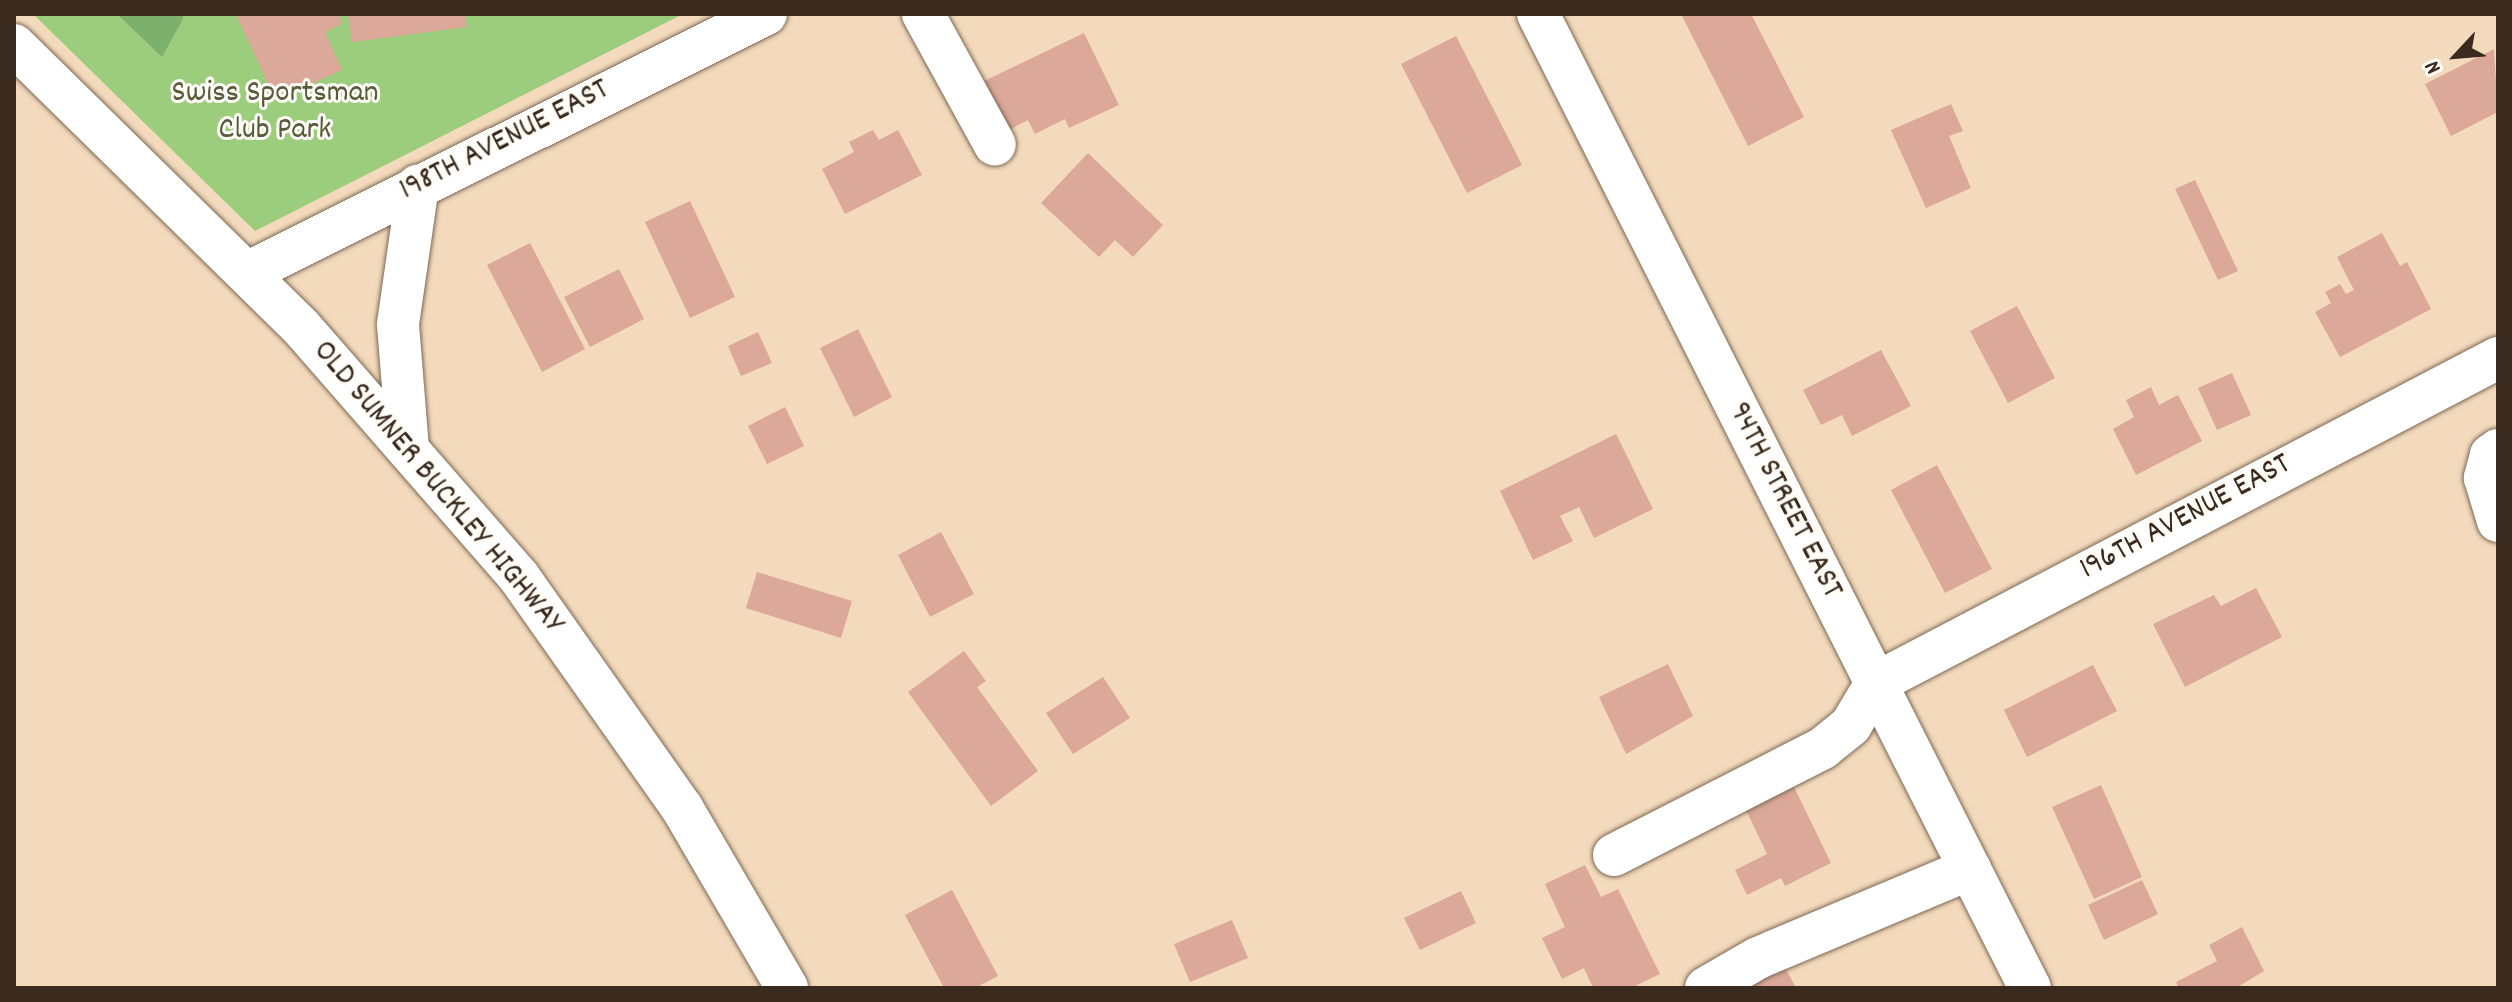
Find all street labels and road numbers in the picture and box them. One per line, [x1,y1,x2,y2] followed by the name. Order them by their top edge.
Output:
[394,72,616,210] street label: 198TH AVENUE EAST
[303,334,571,642] street label: OLD SUMNER BUCKLEY HIGHWAY
[1718,396,1850,606] street label: 94TH STREET EAST
[2074,446,2298,590] street label: 196TH AVENUE EAST

